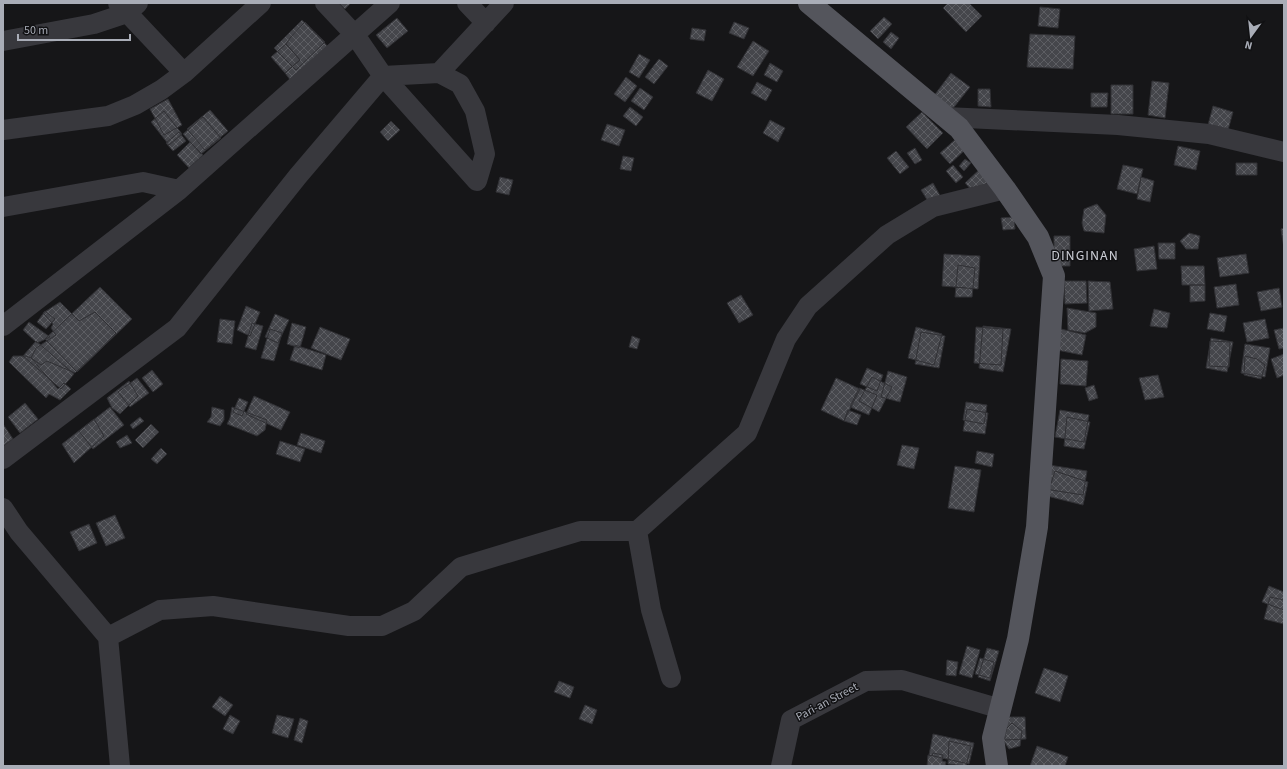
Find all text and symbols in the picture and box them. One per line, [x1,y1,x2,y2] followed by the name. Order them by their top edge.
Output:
[18,16,130,42] scale bar
[1231,16,1271,56] north arrow
[24,22,48,39] text: 50 m
[1243,37,1254,53] text: N
[1051,246,1119,266] district label: DINGINAN
[793,678,861,726] street label: Pari-an Street

